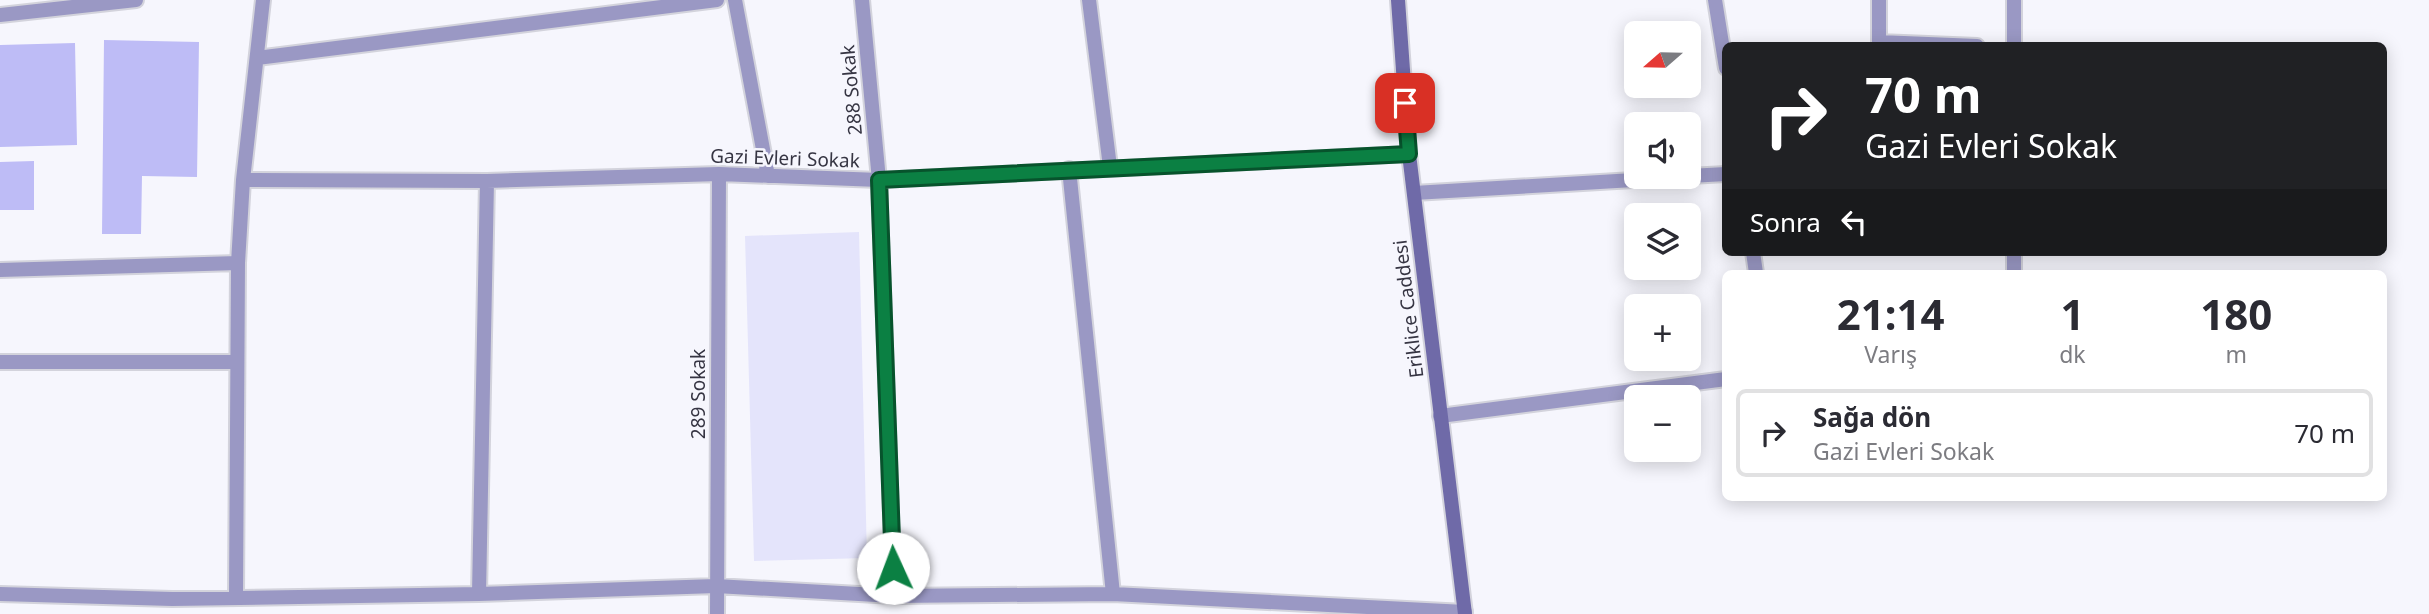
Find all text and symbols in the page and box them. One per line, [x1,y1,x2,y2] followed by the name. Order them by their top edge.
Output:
[1624,21,1701,98] north arrow
[1624,21,1701,462] map controls
[834,44,868,136] street label: 288 Sokak
[1865,61,1982,127] text: 70 m
[1750,70,1841,161] icon: right
[1375,73,1435,133] pin
[1386,84,1424,122] icon: arrive
[1624,112,1701,189] button: sound
[1865,124,2117,167] text: Gazi Evleri Sokak
[710,142,860,174] street label: Gazi Evleri Sokak
[1624,203,1701,280] button: layers
[1835,203,1873,241] icon: left
[1750,204,1821,240] text: Sonra
[1387,239,1429,379] street label: Eriklice Caddesi
[1837,285,1945,342] text: 21:14
[2060,285,2084,342] text: 1
[2200,285,2272,342] text: 180
[1624,294,1701,371] button: +
[1864,338,1917,370] text: Varış
[2059,338,2086,370] text: dk
[2226,338,2247,370] text: m
[685,349,711,439] street label: 289 Sokak
[1624,385,1701,462] button: −
[1813,399,1931,435] text: Sağa dön
[1754,414,1792,452] icon: right
[2294,415,2355,451] text: 70 m
[1813,435,1994,467] text: Gazi Evleri Sokak
[856,531,930,605] position arrow

